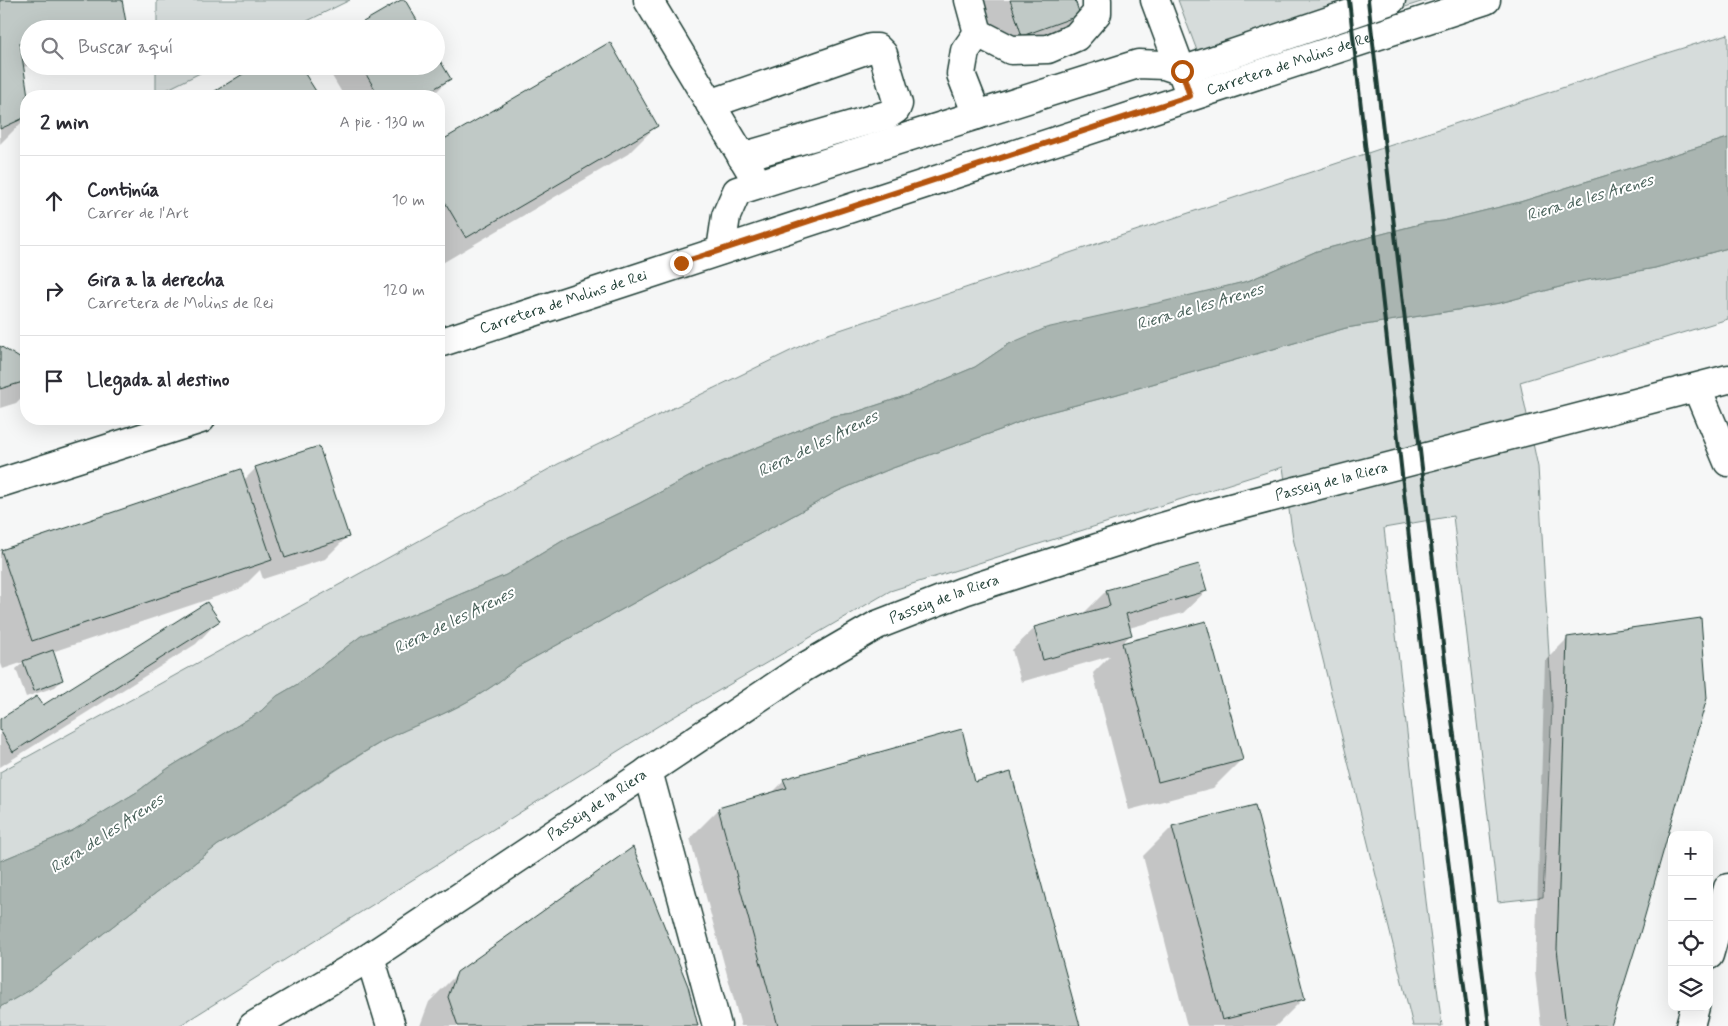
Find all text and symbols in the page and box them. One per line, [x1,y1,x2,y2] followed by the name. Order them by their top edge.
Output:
[20,20,445,75] search box
[1204,27,1377,101] street label: Carretera de Molins de Rei
[38,34,66,62] icon: search
[78,35,173,60] text: Buscar aquí
[1171,60,1194,83] route start
[40,109,89,137] text: 2 min
[340,112,425,133] text: A pie · 130 m
[1524,169,1658,226] water label: Riera de les Arenes
[87,178,159,203] text: Continúa
[40,187,68,215] icon: ahead
[392,190,425,211] text: 10 m
[87,203,189,224] text: Carrer de l'Art
[670,252,693,275] route end
[477,265,650,339] street label: Carretera de Molins de Rei
[87,268,225,293] text: Gira a la derecha
[40,277,68,305] icon: right
[1134,278,1268,335] water label: Riera de les Arenes
[383,280,425,301] text: 120 m
[87,293,274,314] text: Carretera de Molins de Rei
[40,367,68,395] icon: arrive
[87,368,229,393] text: Llegada al destino
[754,405,883,482] water label: Riera de les Arenes
[1273,458,1390,506] street label: Passeig de la Riera
[886,570,1002,629] street label: Passeig de la Riera
[390,582,519,659] water label: Riera de les Arenes
[543,765,651,846] street label: Passeig de la Riera
[46,789,169,878] water label: Riera de les Arenes
[1668,831,1713,1011] map controls
[1668,831,1713,876] button: +
[1668,876,1713,921] button: −
[1668,921,1713,966] button: locate
[1668,966,1713,1011] button: layers

